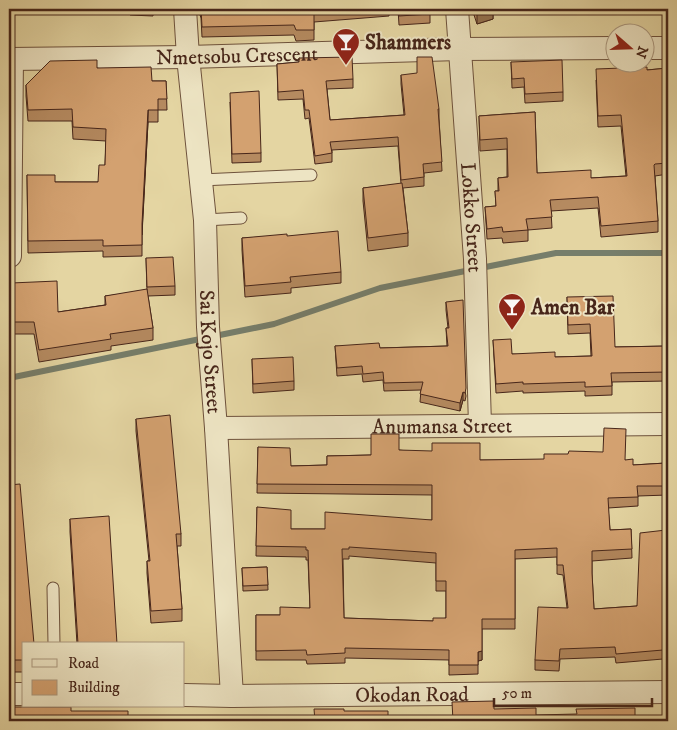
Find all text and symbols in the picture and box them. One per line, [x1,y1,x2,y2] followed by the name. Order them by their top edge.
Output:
[604,22,654,72] north arrow
[331,27,361,66] bar icon: Shammers
[365,30,451,56] place label: Shammers
[156,41,319,71] street label: Nmetsobu Crescent
[631,44,652,61] text: N
[454,162,487,273] street label: Lokko Street
[193,290,227,415] street label: Sai Kojo Street
[497,292,527,331] bar icon: Amen Bar
[530,295,615,321] place label: Amen Bar
[372,413,513,441] street label: Anumansa Street
[22,642,185,708] legend
[68,654,100,673] text: Road
[494,675,652,707] scale bar
[68,678,120,697] text: Building
[355,682,469,709] street label: Okodan Road
[502,684,532,703] text: 50 m

